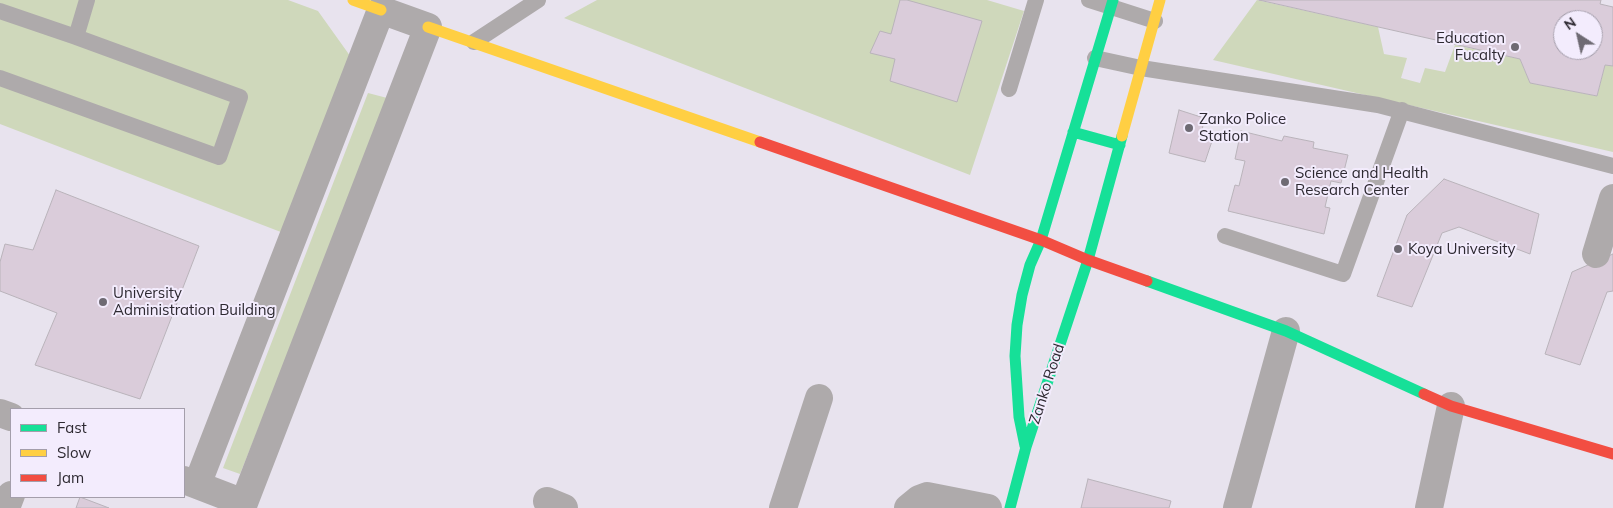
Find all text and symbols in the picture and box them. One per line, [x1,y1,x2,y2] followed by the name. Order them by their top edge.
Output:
[1553,10,1603,60] north arrow
[1560,13,1579,34] text: N
[1436,29,1505,64] place label: Education Fucalty
[1509,41,1521,53] marker: Education Fucalty
[1199,110,1286,145] place label: Zanko Police Station
[1183,122,1195,134] marker: Zanko Police Station
[1295,164,1429,199] place label: Science and Health Research Center
[1279,176,1291,188] marker: Science and Health Research Center
[1408,240,1516,258] place label: Koya University
[1392,243,1404,255] marker: Koya University
[113,284,276,319] place label: University Administration Building
[97,296,109,308] marker: University Administration Building
[1026,342,1068,426] street label: Zanko Road
[10,408,185,498] legend
[57,418,87,437] text: Fast
[57,443,91,462] text: Slow
[57,468,84,487] text: Jam

